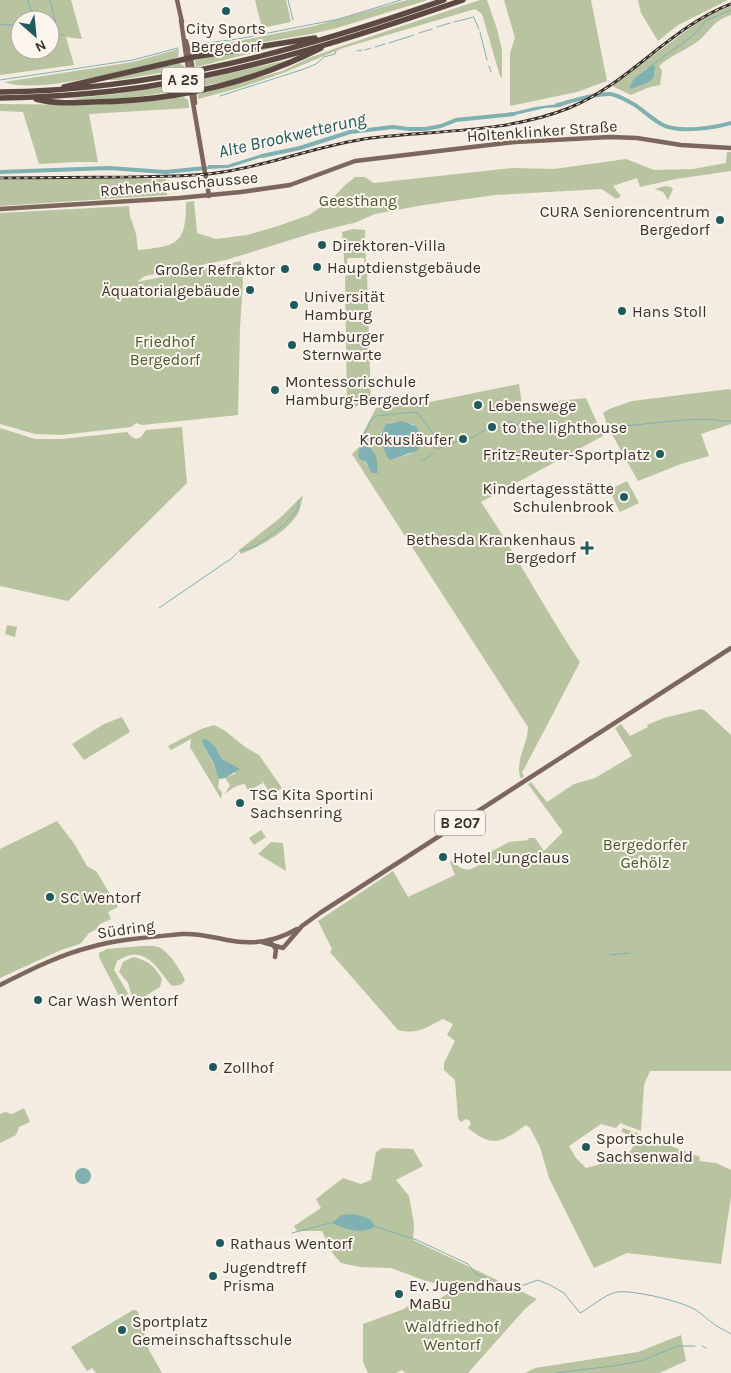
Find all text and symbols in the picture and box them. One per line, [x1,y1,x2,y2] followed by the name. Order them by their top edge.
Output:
[220,5,232,17] marker: City Sports Bergedorf
[10,10,60,60] north arrow
[186,19,266,56] place label: City Sports Bergedorf
[32,36,49,56] text: N
[162,68,204,92] road number: A 25
[216,107,369,163] water label: Alte Brookwetterung
[466,116,618,146] street label: Holtenklinker Straße
[99,168,259,200] street label: Rothenhauschaussee
[319,191,397,210] park label: Geesthang
[540,202,711,239] place label: CURA Seniorencentrum Bergedorf
[714,214,726,226] marker: CURA Seniorencentrum Bergedorf
[332,236,446,255] place label: Direktoren-Villa
[316,239,328,251] marker: Direktoren-Villa
[327,258,481,277] place label: Hauptdienstgebäude
[155,260,275,279] place label: Großer Refraktor
[311,261,323,273] marker: Hauptdienstgebäude
[279,263,291,275] marker: Großer Refraktor
[101,281,240,300] place label: Äquatorialgebäude
[244,284,256,296] marker: Äquatorialgebäude
[304,287,385,324] place label: Universität Hamburg
[288,299,300,311] marker: Universität Hamburg
[632,302,707,321] place label: Hans Stoll
[616,305,628,317] marker: Hans Stoll
[302,327,384,364] place label: Hamburger Sternwarte
[130,332,201,369] park label: Friedhof Bergedorf
[286,339,298,351] marker: Hamburger Sternwarte
[285,372,430,409] place label: Montessorischule Hamburg-Bergedorf
[269,384,281,396] marker: Montessorischule Hamburg-Bergedorf
[488,396,577,415] place label: Lebenswege
[472,399,484,411] marker: Lebenswege
[502,418,627,437] place label: to the lighthouse
[486,421,498,433] marker: to the lighthouse
[359,430,453,449] place label: Krokusläufer
[457,433,469,445] marker: Krokusläufer
[483,445,650,464] place label: Fritz-Reuter-Sportplatz
[654,448,666,460] marker: Fritz-Reuter-Sportplatz
[482,479,614,516] place label: Kindertagesstätte Schulenbrook
[618,491,630,503] marker: Kindertagesstätte Schulenbrook
[406,530,577,567] place label: Bethesda Krankenhaus Bergedorf
[580,541,594,555] marker: Bethesda Krankenhaus Bergedorf
[250,785,374,822] place label: TSG Kita Sportini Sachsenring
[234,797,246,809] marker: TSG Kita Sportini Sachsenring
[435,810,485,836] road number: B 207
[603,835,687,872] park label: Bergedorfer Gehölz
[453,848,569,867] place label: Hotel Jungclaus
[437,851,449,863] marker: Hotel Jungclaus
[60,888,141,907] place label: SC Wentorf
[44,891,56,903] marker: SC Wentorf
[96,916,156,942] street label: Südring
[48,991,179,1010] place label: Car Wash Wentorf
[32,994,44,1006] marker: Car Wash Wentorf
[223,1058,275,1077] place label: Zollhof
[207,1061,219,1073] marker: Zollhof
[596,1129,693,1166] place label: Sportschule Sachsenwald
[580,1141,592,1153] marker: Sportschule Sachsenwald
[230,1234,353,1253] place label: Rathaus Wentorf
[214,1237,226,1249] marker: Rathaus Wentorf
[223,1258,307,1295] place label: Jugendtreff Prisma
[207,1270,219,1282] marker: Jugendtreff Prisma
[409,1276,522,1313] place label: Ev. Jugendhaus MaBu
[393,1288,405,1300] marker: Ev. Jugendhaus MaBu
[132,1312,292,1349] place label: Sportplatz Gemeinschaftsschule
[405,1317,500,1354] park label: Waldfriedhof Wentorf
[116,1324,128,1336] marker: Sportplatz Gemeinschaftsschule

